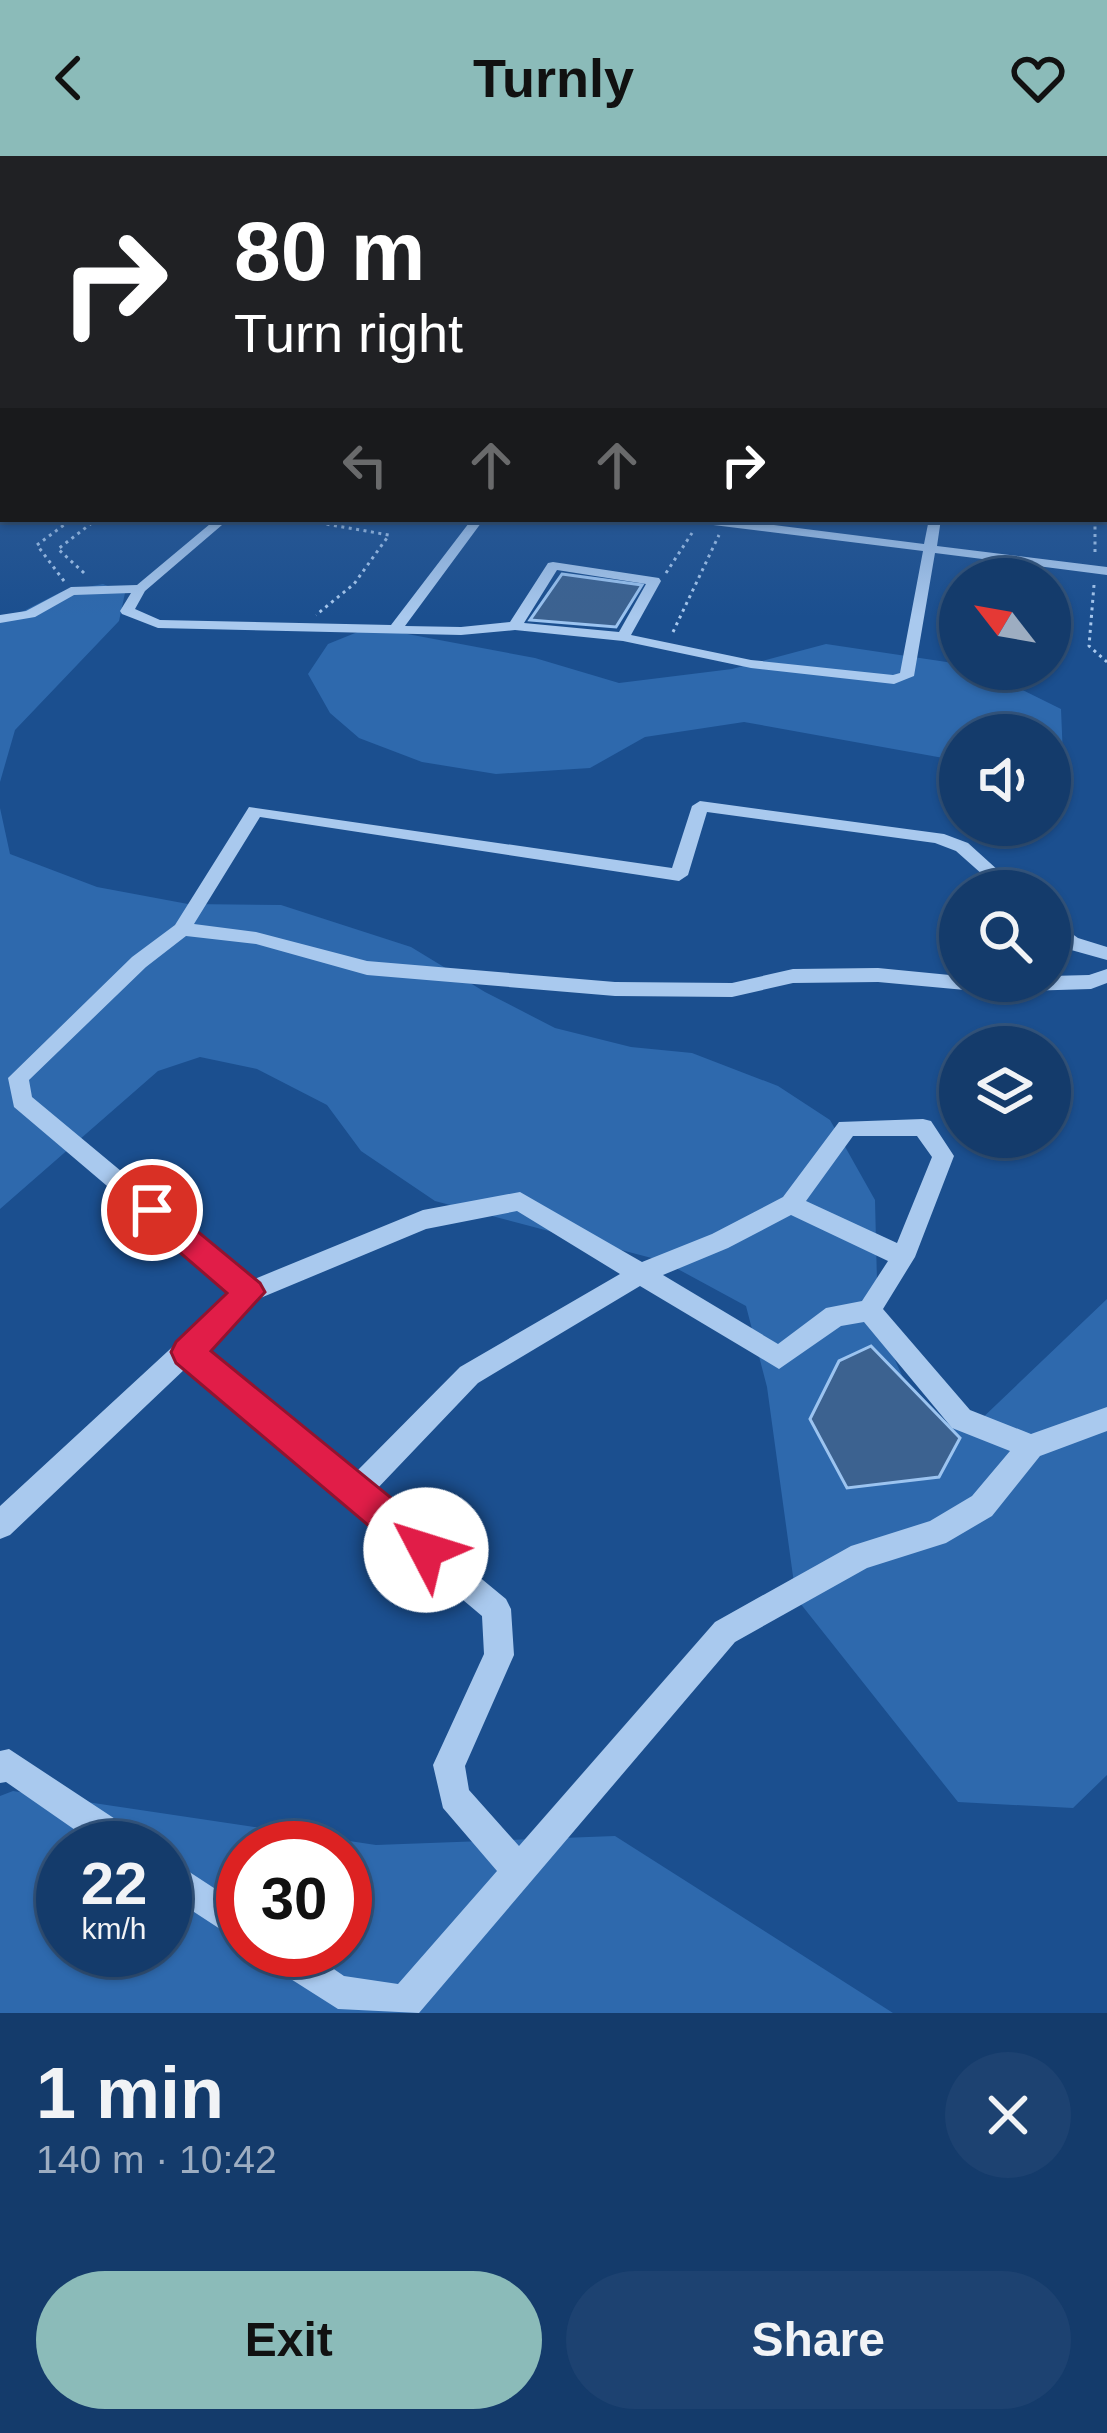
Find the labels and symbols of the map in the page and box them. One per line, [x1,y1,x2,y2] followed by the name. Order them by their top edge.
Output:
[939,558,1071,690] north arrow
[101,1159,203,1261] pin
[363,1487,489,1613] position arrow
[216,1821,372,1977] speed limit sign: 30

